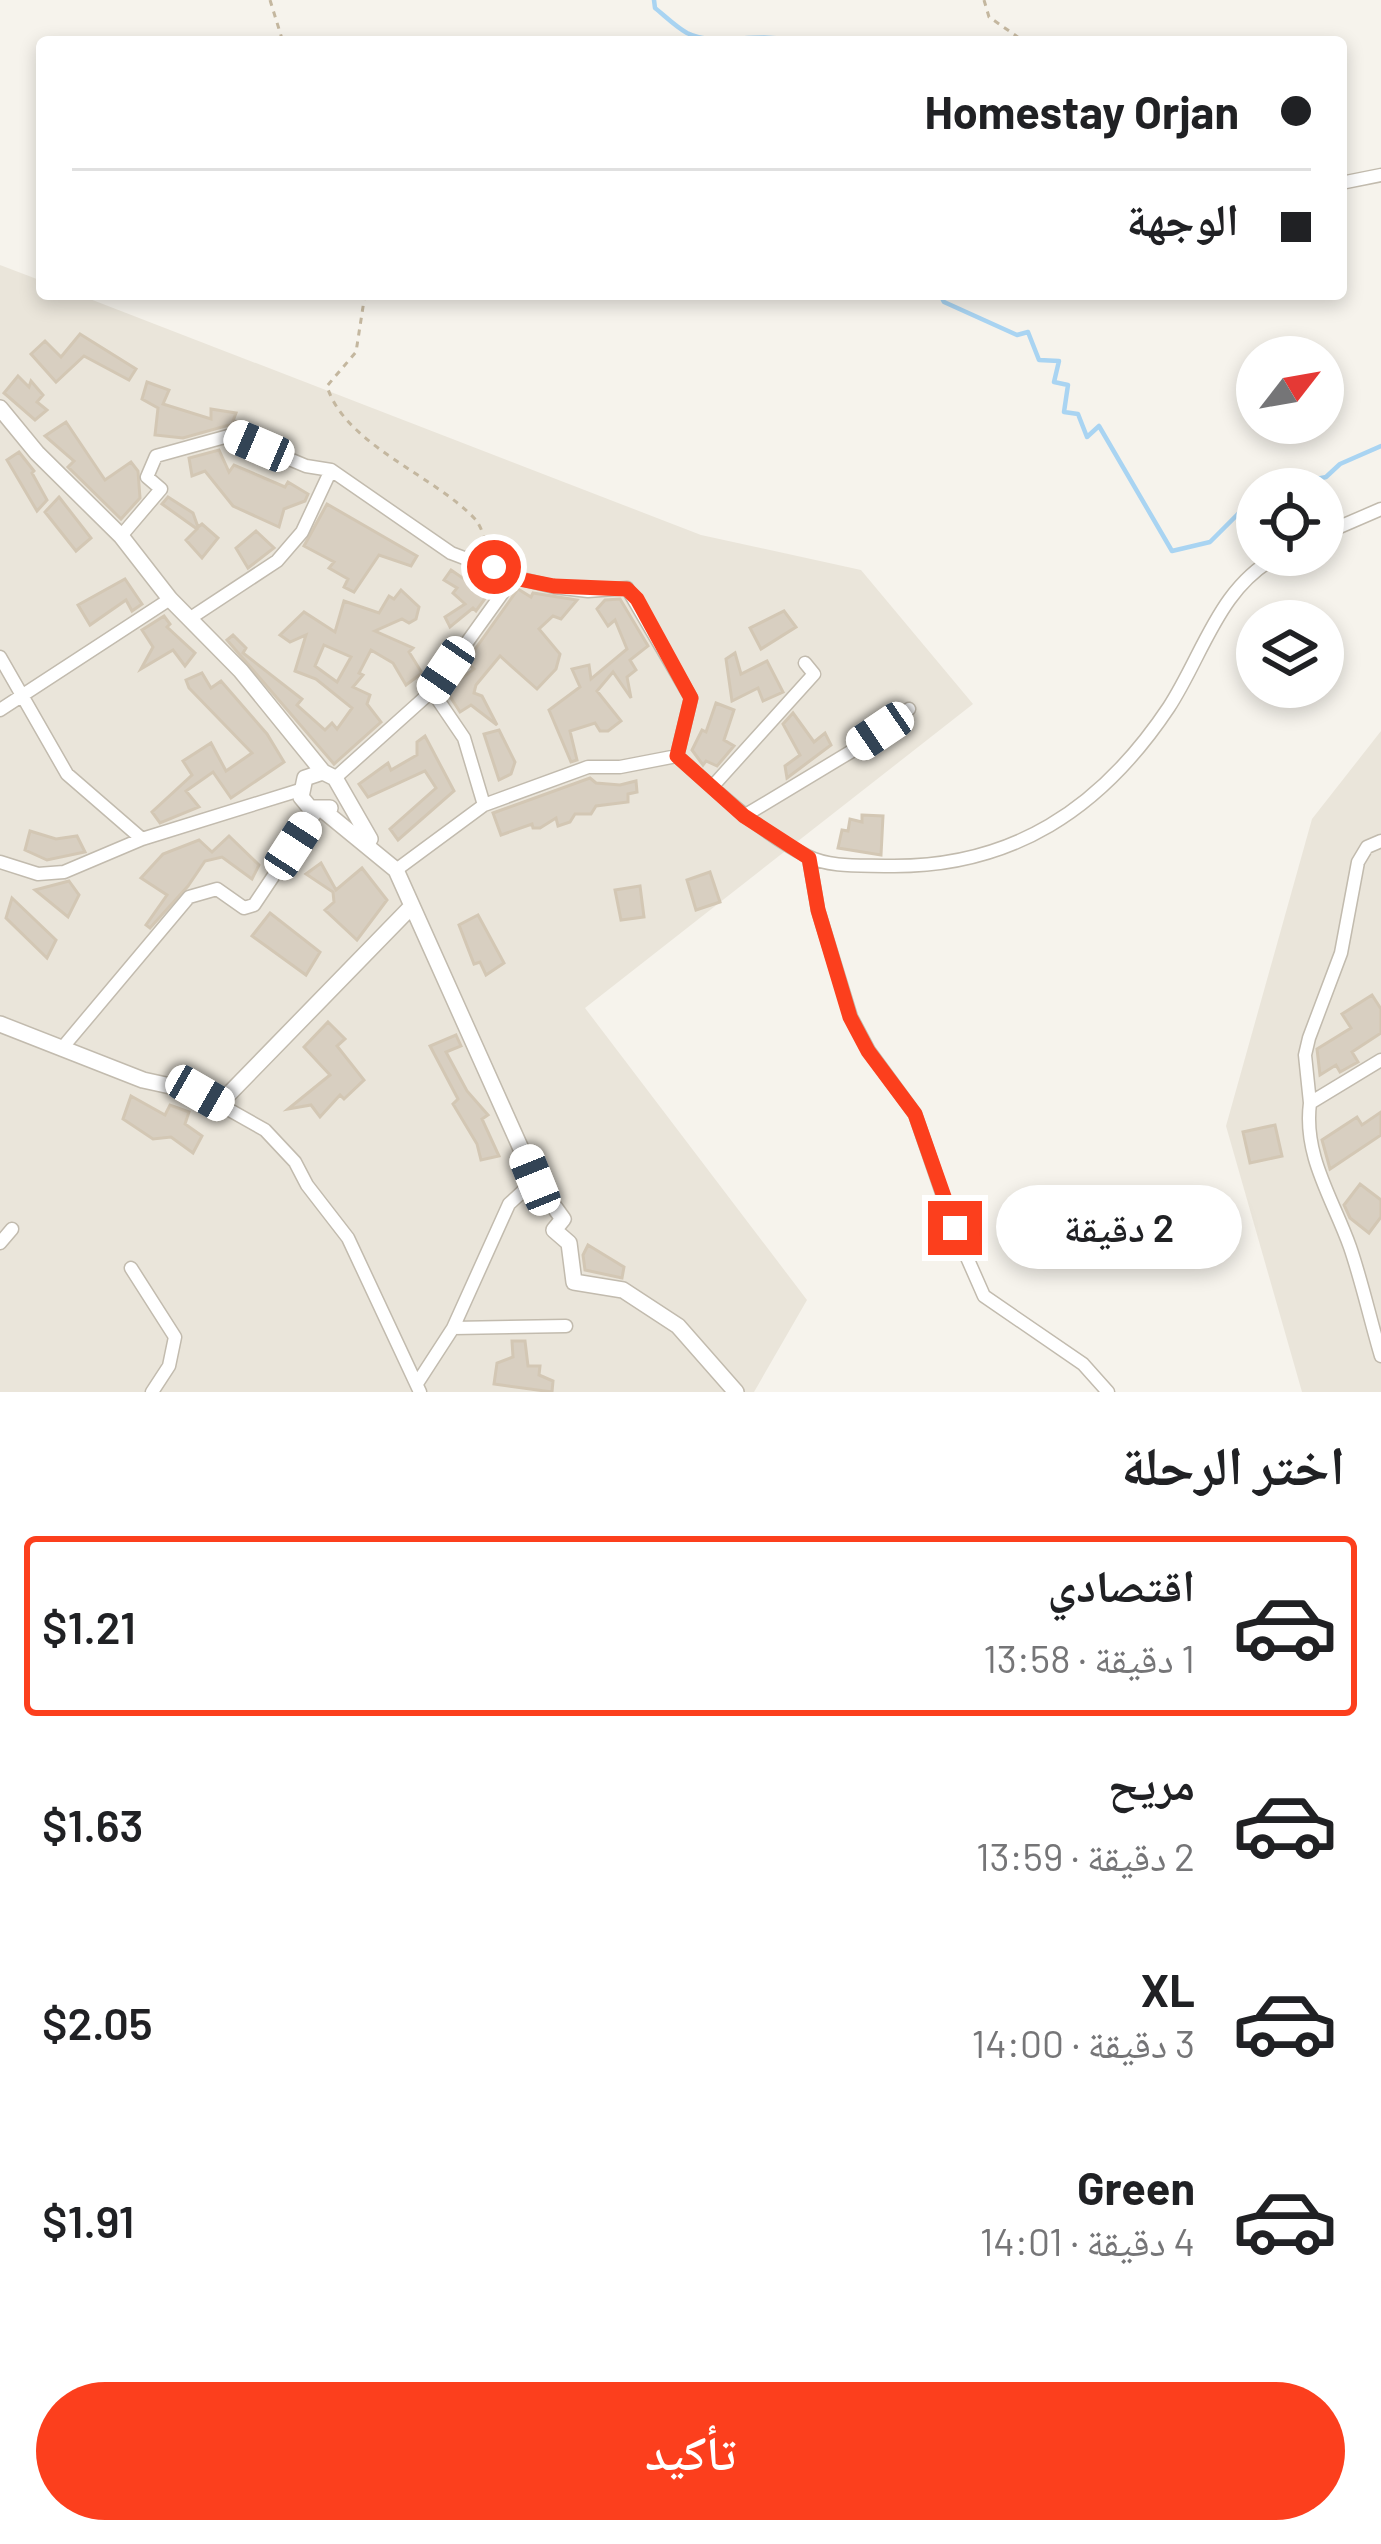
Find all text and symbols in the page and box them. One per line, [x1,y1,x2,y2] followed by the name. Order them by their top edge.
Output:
[925,84,1239,138] text: Homestay Orjan
[1126,191,1239,245] text: الوجهة
[1236,336,1344,444] north arrow
[1236,336,1344,708] map controls
[219,415,299,477] car
[1236,468,1344,576] button: locate
[467,540,521,594] route start
[1236,600,1344,708] button: layers
[411,630,481,710] car
[840,696,920,766] car
[258,806,328,886] car
[160,1059,240,1127] car
[505,1140,565,1220] car
[997,1186,1243,1270] callout: 2 دقيقة
[928,1201,982,1255] route end
[1064,1203,1174,1250] text: 2 دقيقة
[1121,1431,1345,1496] text: اختر الرحلة
[1048,1557,1195,1611] text: اقتصادي
[1231,1572,1339,1680] icon: car
[42,1599,136,1653] text: $1.21
[983,1634,1195,1681] text: 1 دقيقة · 13:58
[1108,1755,1195,1809] text: مريح
[1231,1770,1339,1878] icon: car
[42,1797,143,1851] text: $1.63
[976,1832,1195,1879] text: 2 دقيقة · 13:59
[1141,1962,1195,2016] text: XL
[1231,1968,1339,2076] icon: car
[42,1995,153,2049] text: $2.05
[972,2019,1195,2066] text: 3 دقيقة · 14:00
[1077,2160,1195,2214] text: Green
[1231,2166,1339,2274] icon: car
[42,2193,134,2247] text: $1.91
[980,2217,1195,2264] text: 4 دقيقة · 14:01
[36,2382,1345,2520] button: تأكيد

